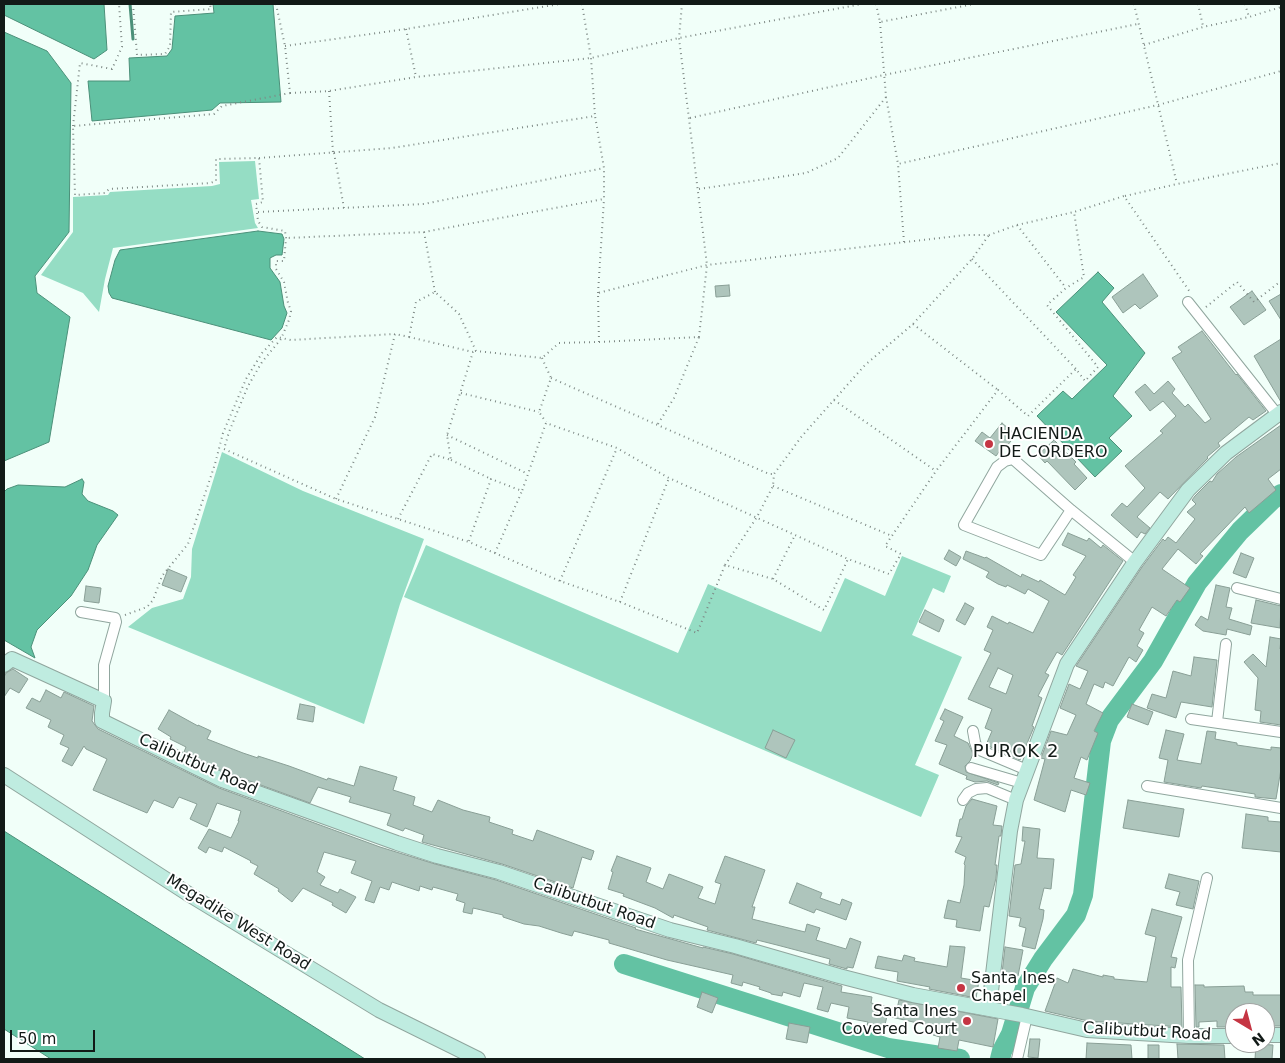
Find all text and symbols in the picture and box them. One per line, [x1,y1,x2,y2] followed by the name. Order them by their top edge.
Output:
[999,425,1108,463] place label: HACIENDA DE CORDERO
[983,438,995,450] marker: HACIENDA DE CORDERO
[136,730,260,800] street label: Calibutbut Road
[972,741,1060,763] district label: PUROK 2
[162,871,314,975] street label: Megadike West Road
[530,874,658,934] street label: Calibutbut Road
[971,969,1055,1007] place label: Santa Ines Chapel
[955,982,967,994] marker: Santa Ines Chapel
[841,1002,957,1040] place label: Santa Ines Covered Court
[1225,1003,1275,1053] north arrow
[961,1015,973,1027] marker: Santa Ines Covered Court
[1082,1019,1212,1045] street label: Calibutbut Road
[12,1020,98,1052] scale bar
[1249,1029,1268,1049] text: N
[18,1030,56,1048] text: 50 m

